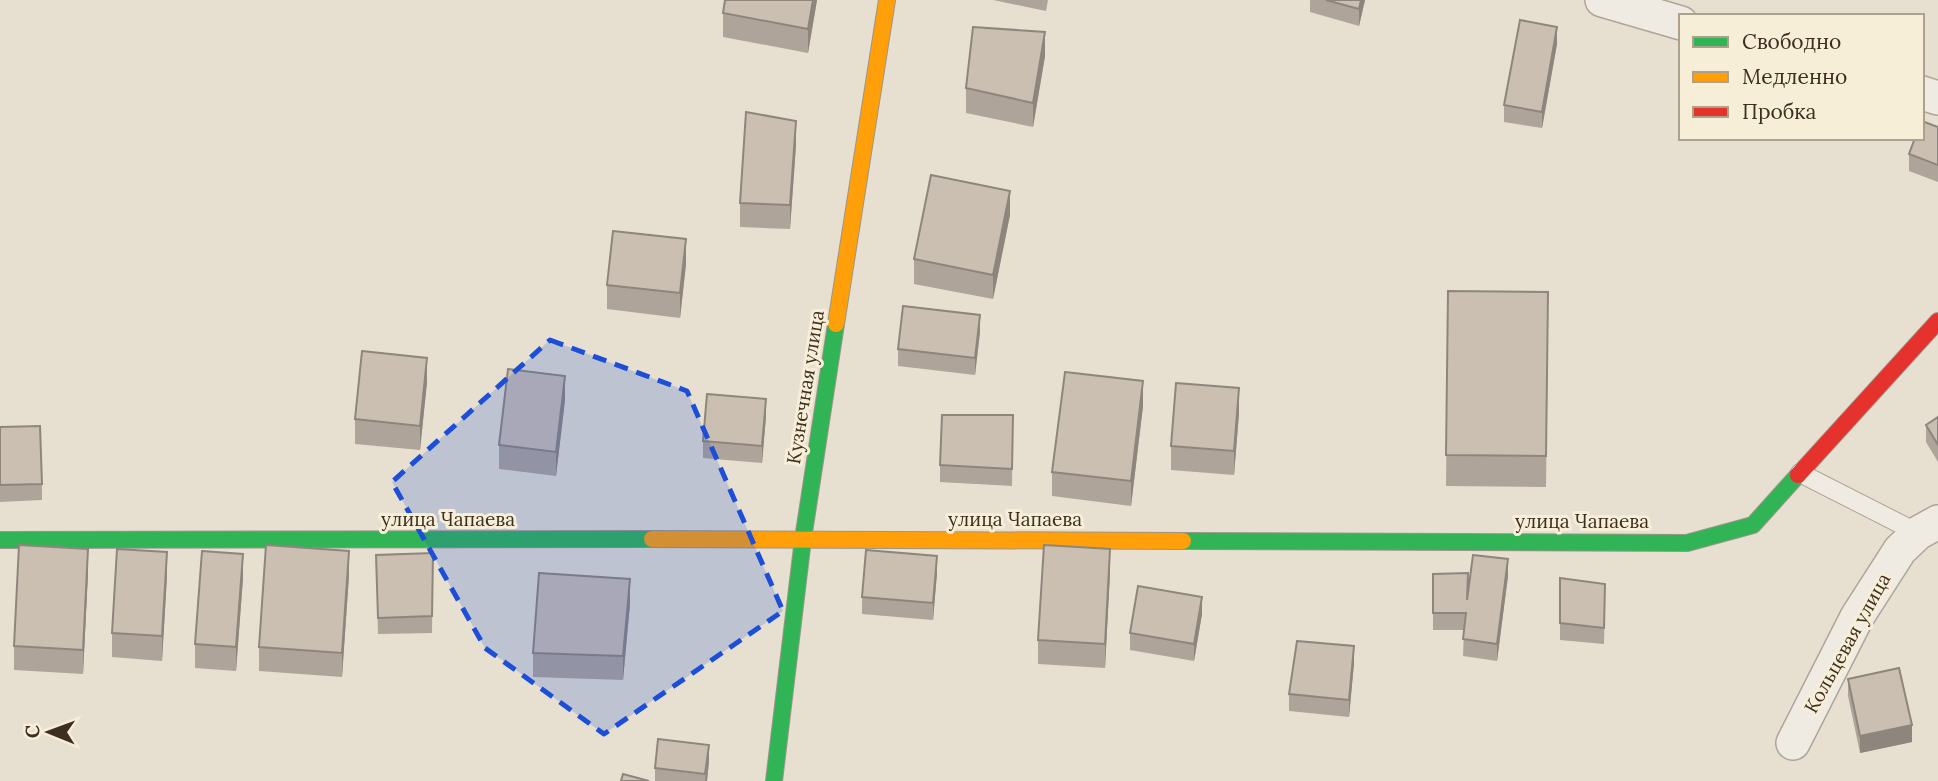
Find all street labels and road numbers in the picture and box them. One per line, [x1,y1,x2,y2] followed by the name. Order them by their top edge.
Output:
[781,308,829,466] street label: Кузнечная улица
[381,507,515,531] street label: улица Чапаева
[948,507,1082,531] street label: улица Чапаева
[1515,509,1649,533] street label: улица Чапаева
[1799,569,1895,717] street label: Кольцевая улица

